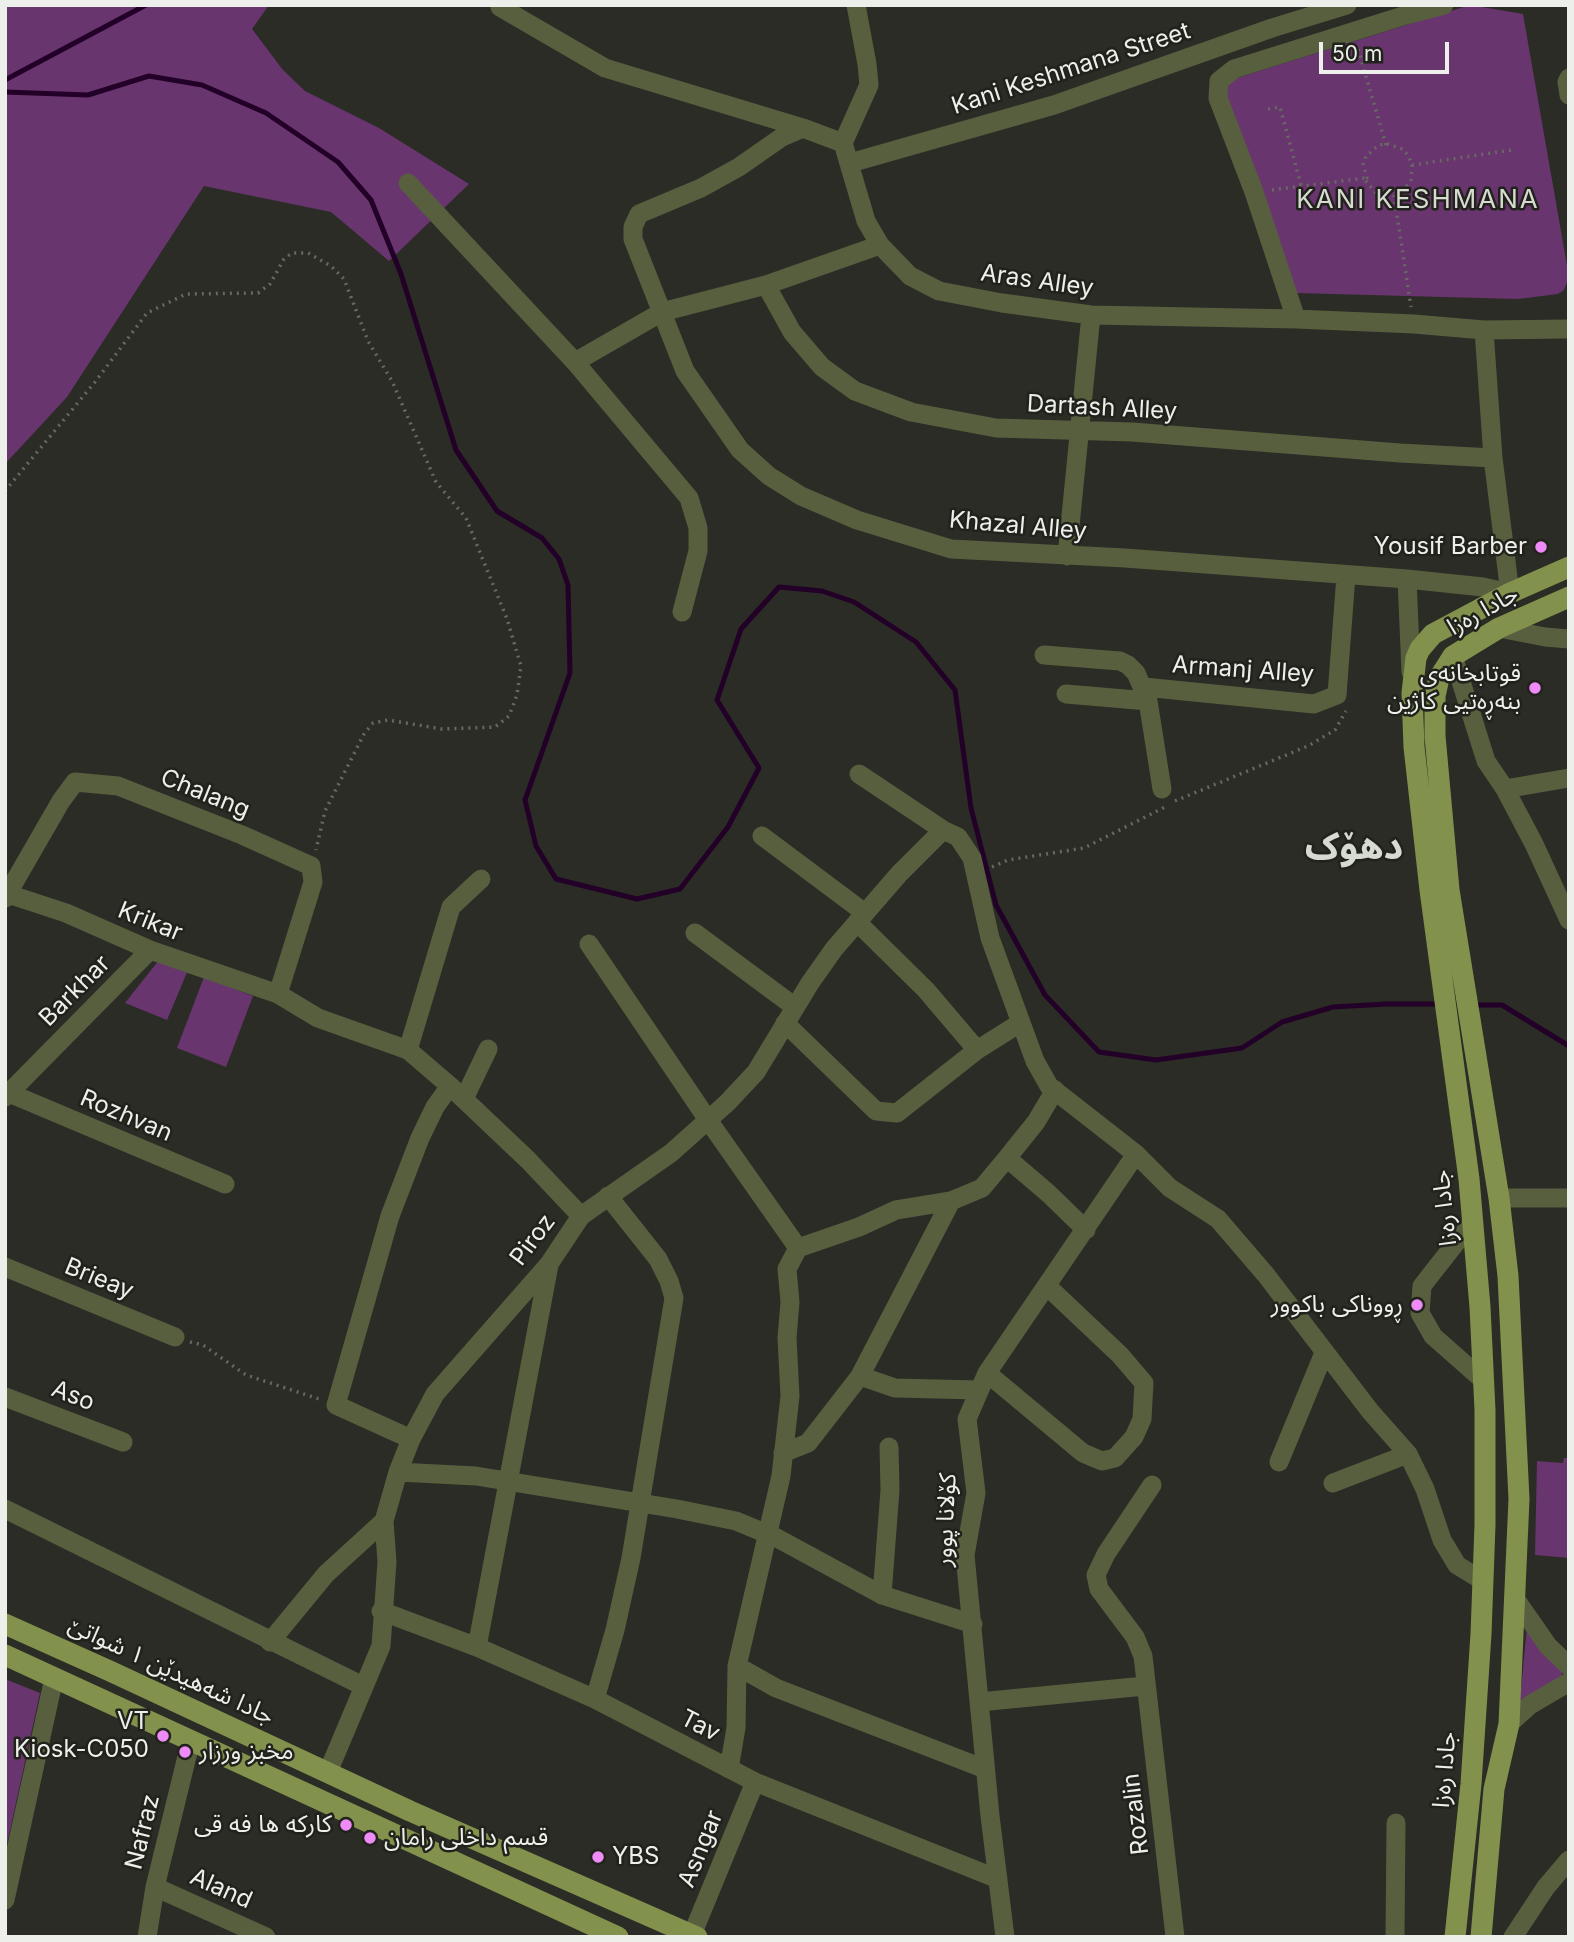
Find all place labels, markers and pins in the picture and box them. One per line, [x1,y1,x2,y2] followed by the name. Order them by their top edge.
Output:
[1374,533,1527,561] place label: Yousif Barber
[1533,539,1549,555] marker: Yousif Barber
[1387,660,1521,716] place label: قوتابخانەی بنەڕەتیی کاژین
[1527,680,1543,696] marker: قوتابخانەی بنەڕەتیی کاژین
[1271,1291,1403,1319] place label: ڕووناکی باکوور
[1409,1297,1425,1313] marker: ڕووناکی باکوور
[14,1708,149,1764] place label: VT Kiosk-C050
[155,1728,171,1744] marker: VT Kiosk-C050
[199,1738,294,1766] place label: مخبز ورزار
[177,1744,193,1760] marker: مخبز ورزار
[194,1811,332,1839] place label: كاركه ها فه قى
[338,1817,354,1833] marker: كاركه ها فه قى
[384,1824,548,1852] place label: قسم داخلی رامان
[362,1830,378,1846] marker: قسم داخلی رامان
[612,1843,659,1871] place label: YBS
[590,1849,606,1865] marker: YBS

